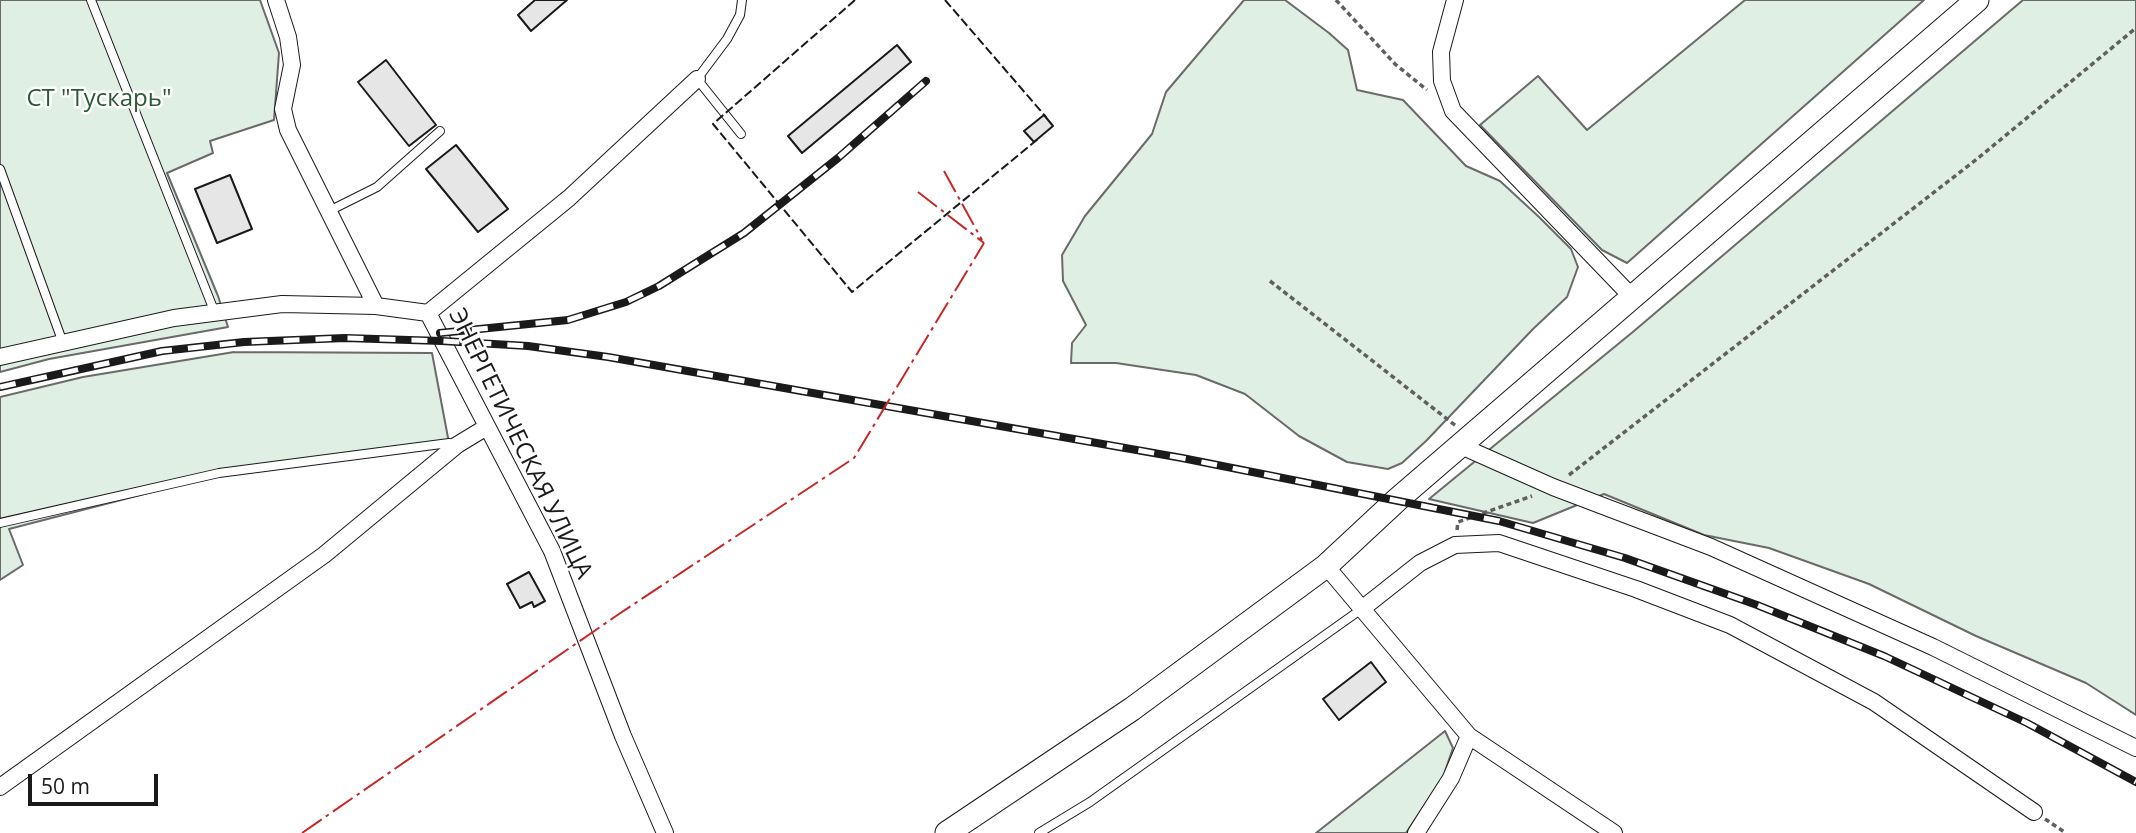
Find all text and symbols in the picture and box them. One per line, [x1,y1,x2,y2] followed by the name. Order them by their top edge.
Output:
[26,85,172,113] park label: СТ "Тускарь"
[442,304,598,584] street label: ЭНЕРГЕТИЧЕСКАЯ УЛИЦА
[32,760,161,804] scale bar
[41,772,90,800] text: 50 m

